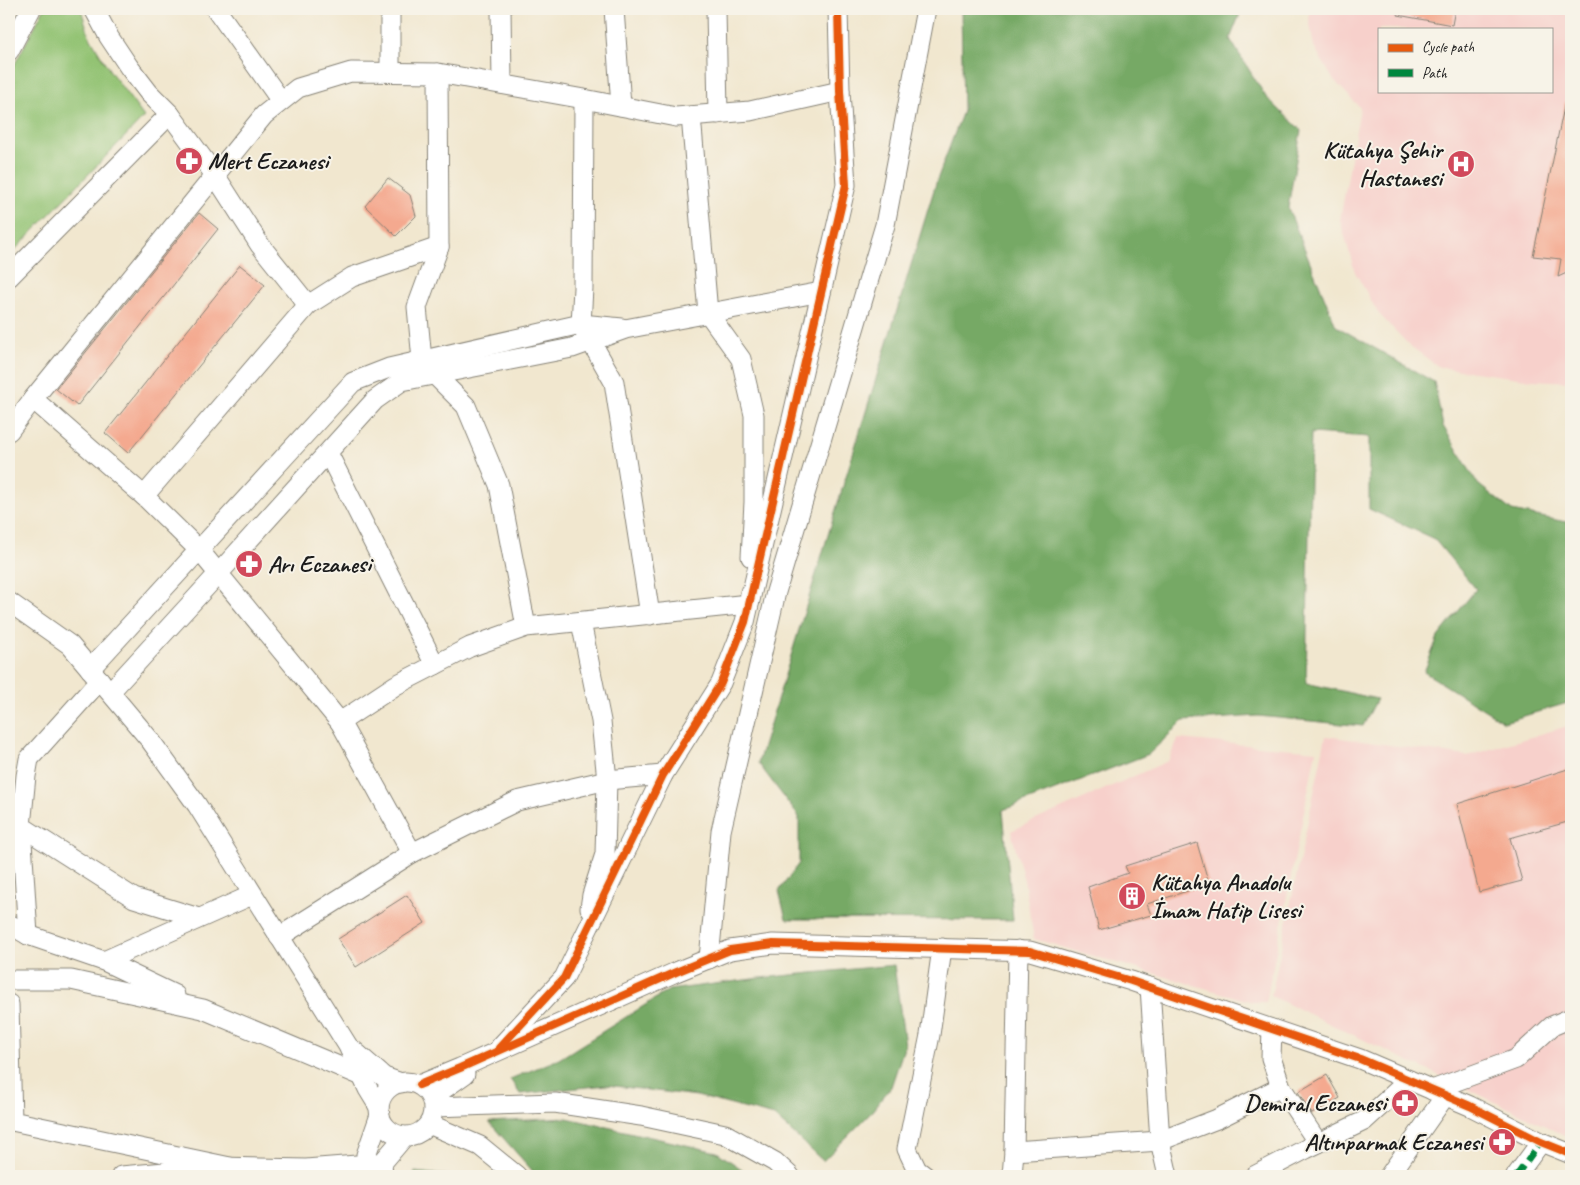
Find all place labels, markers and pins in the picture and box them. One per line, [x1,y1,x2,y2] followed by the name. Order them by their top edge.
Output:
[1323,135,1445,193] place label: Kütahya Şehir Hastanesi
[174,146,204,176] pharmacy icon: Mert Eczanesi
[208,146,332,176] place label: Mert Eczanesi
[1446,149,1476,179] hospital icon: Kütahya Şehir Hastanesi
[234,549,264,579] pharmacy icon: Arı Eczanesi
[268,549,374,579] place label: Arı Eczanesi
[1151,867,1304,925] place label: Kütahya Anadolu İmam Hatip Lisesi
[1117,881,1147,911] building icon: Kütahya Anadolu İmam Hatip Lisesi
[1245,1088,1389,1118] place label: Demiral Eczanesi
[1390,1088,1420,1118] pharmacy icon: Demiral Eczanesi
[1305,1127,1486,1157] place label: Altınparmak Eczanesi
[1487,1127,1517,1157] pharmacy icon: Altınparmak Eczanesi

